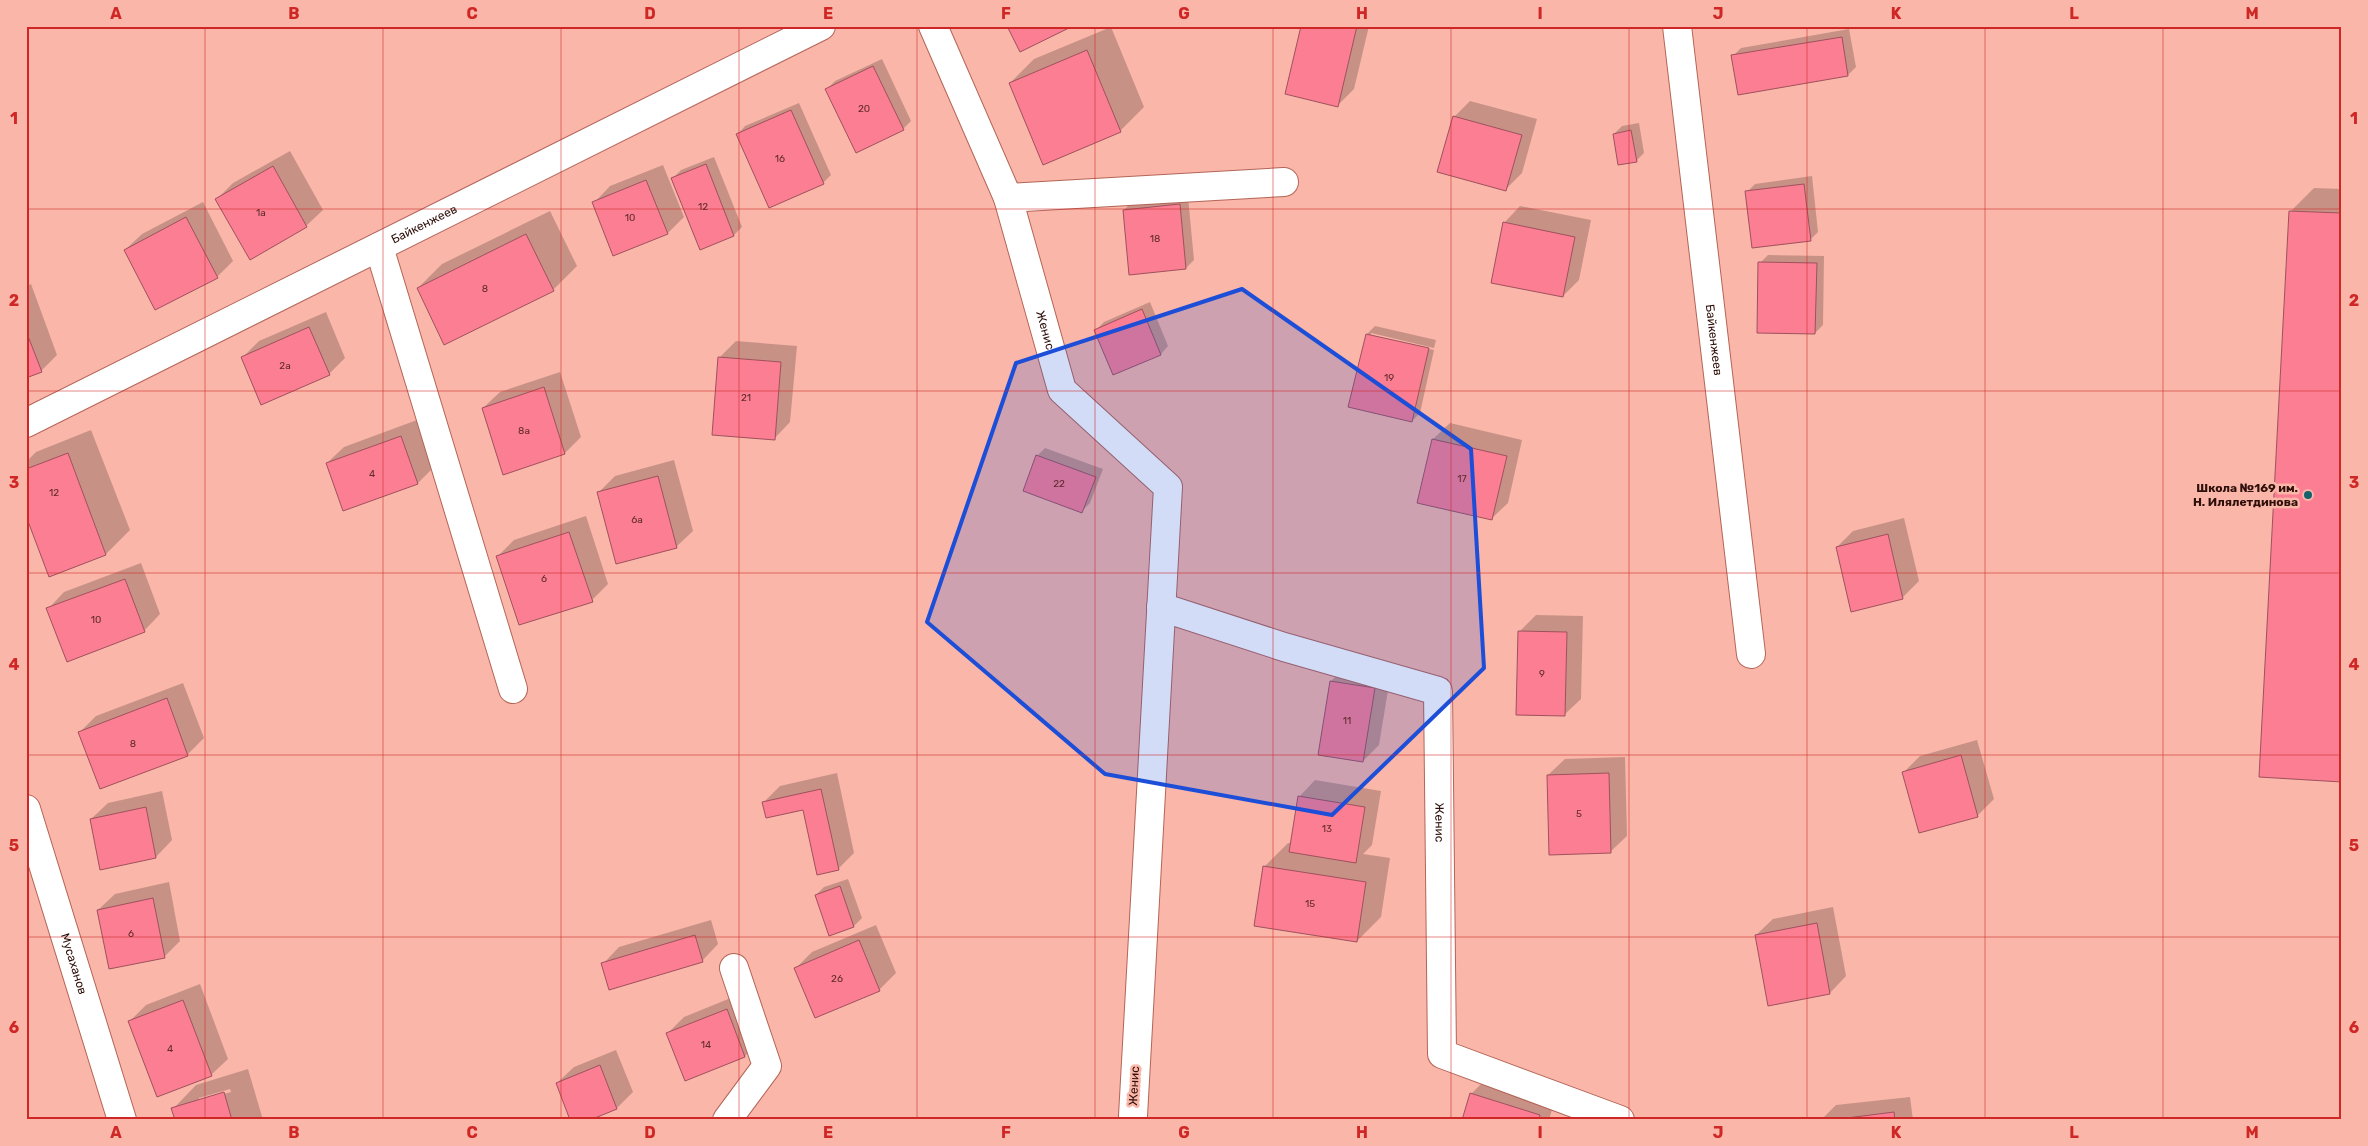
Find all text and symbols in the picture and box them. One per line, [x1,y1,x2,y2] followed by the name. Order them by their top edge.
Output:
[110,4,122,23] text: A
[288,4,300,23] text: B
[466,4,478,23] text: C
[644,4,656,23] text: D
[823,4,833,23] text: E
[1001,4,1011,23] text: F
[1178,4,1190,23] text: G
[1356,4,1368,23] text: H
[1537,4,1543,23] text: I
[1713,4,1723,23] text: J
[1891,4,1902,23] text: K
[2069,4,2079,23] text: L
[2245,4,2259,23] text: M
[858,103,870,115] house number: 20
[10,109,18,128] text: 1
[2350,109,2358,128] text: 1
[775,153,785,165] house number: 16
[698,201,708,213] house number: 12
[389,202,460,246] street label: Байкенжеев
[256,207,266,219] house number: 1а
[625,212,635,224] house number: 10
[1150,233,1160,245] house number: 18
[482,283,488,295] house number: 8
[9,291,19,310] text: 2
[2349,291,2359,310] text: 2
[1703,303,1725,376] street label: Байкенжеев
[1033,309,1057,352] street label: Женис
[279,360,291,372] house number: 2а
[1384,372,1394,384] house number: 19
[741,392,751,404] house number: 21
[518,425,530,437] house number: 8а
[369,468,375,480] house number: 4
[9,473,19,492] text: 3
[1457,473,1467,485] house number: 17
[2349,473,2359,492] text: 3
[1053,478,1065,490] house number: 22
[2193,481,2298,509] place label: Школа №169 им. Н. Илялетдинова
[49,487,59,499] house number: 12
[2302,489,2314,501] marker: Школа №169 им. Н. Илялетдинова
[631,514,643,526] house number: 6а
[541,573,547,585] house number: 6
[91,614,101,626] house number: 10
[9,655,20,674] text: 4
[2349,655,2360,674] text: 4
[1539,668,1545,680] house number: 9
[1343,715,1351,727] house number: 11
[130,738,136,750] house number: 8
[1432,802,1447,843] street label: Женис
[1576,808,1582,820] house number: 5
[1322,823,1332,835] house number: 13
[9,836,19,855] text: 5
[2349,836,2359,855] text: 5
[1305,898,1315,910] house number: 15
[128,928,134,940] house number: 6
[58,932,90,996] street label: Мусаханов
[831,973,843,985] house number: 26
[9,1018,19,1037] text: 6
[2349,1018,2359,1037] text: 6
[701,1039,711,1051] house number: 14
[167,1043,173,1055] house number: 4
[1126,1065,1142,1106] street label: Женис
[110,1123,122,1142] text: A
[288,1123,300,1142] text: B
[466,1123,478,1142] text: C
[644,1123,656,1142] text: D
[823,1123,833,1142] text: E
[1001,1123,1011,1142] text: F
[1178,1123,1190,1142] text: G
[1356,1123,1368,1142] text: H
[1537,1123,1543,1142] text: I
[1713,1123,1723,1142] text: J
[1891,1123,1902,1142] text: K
[2069,1123,2079,1142] text: L
[2245,1123,2259,1142] text: M

